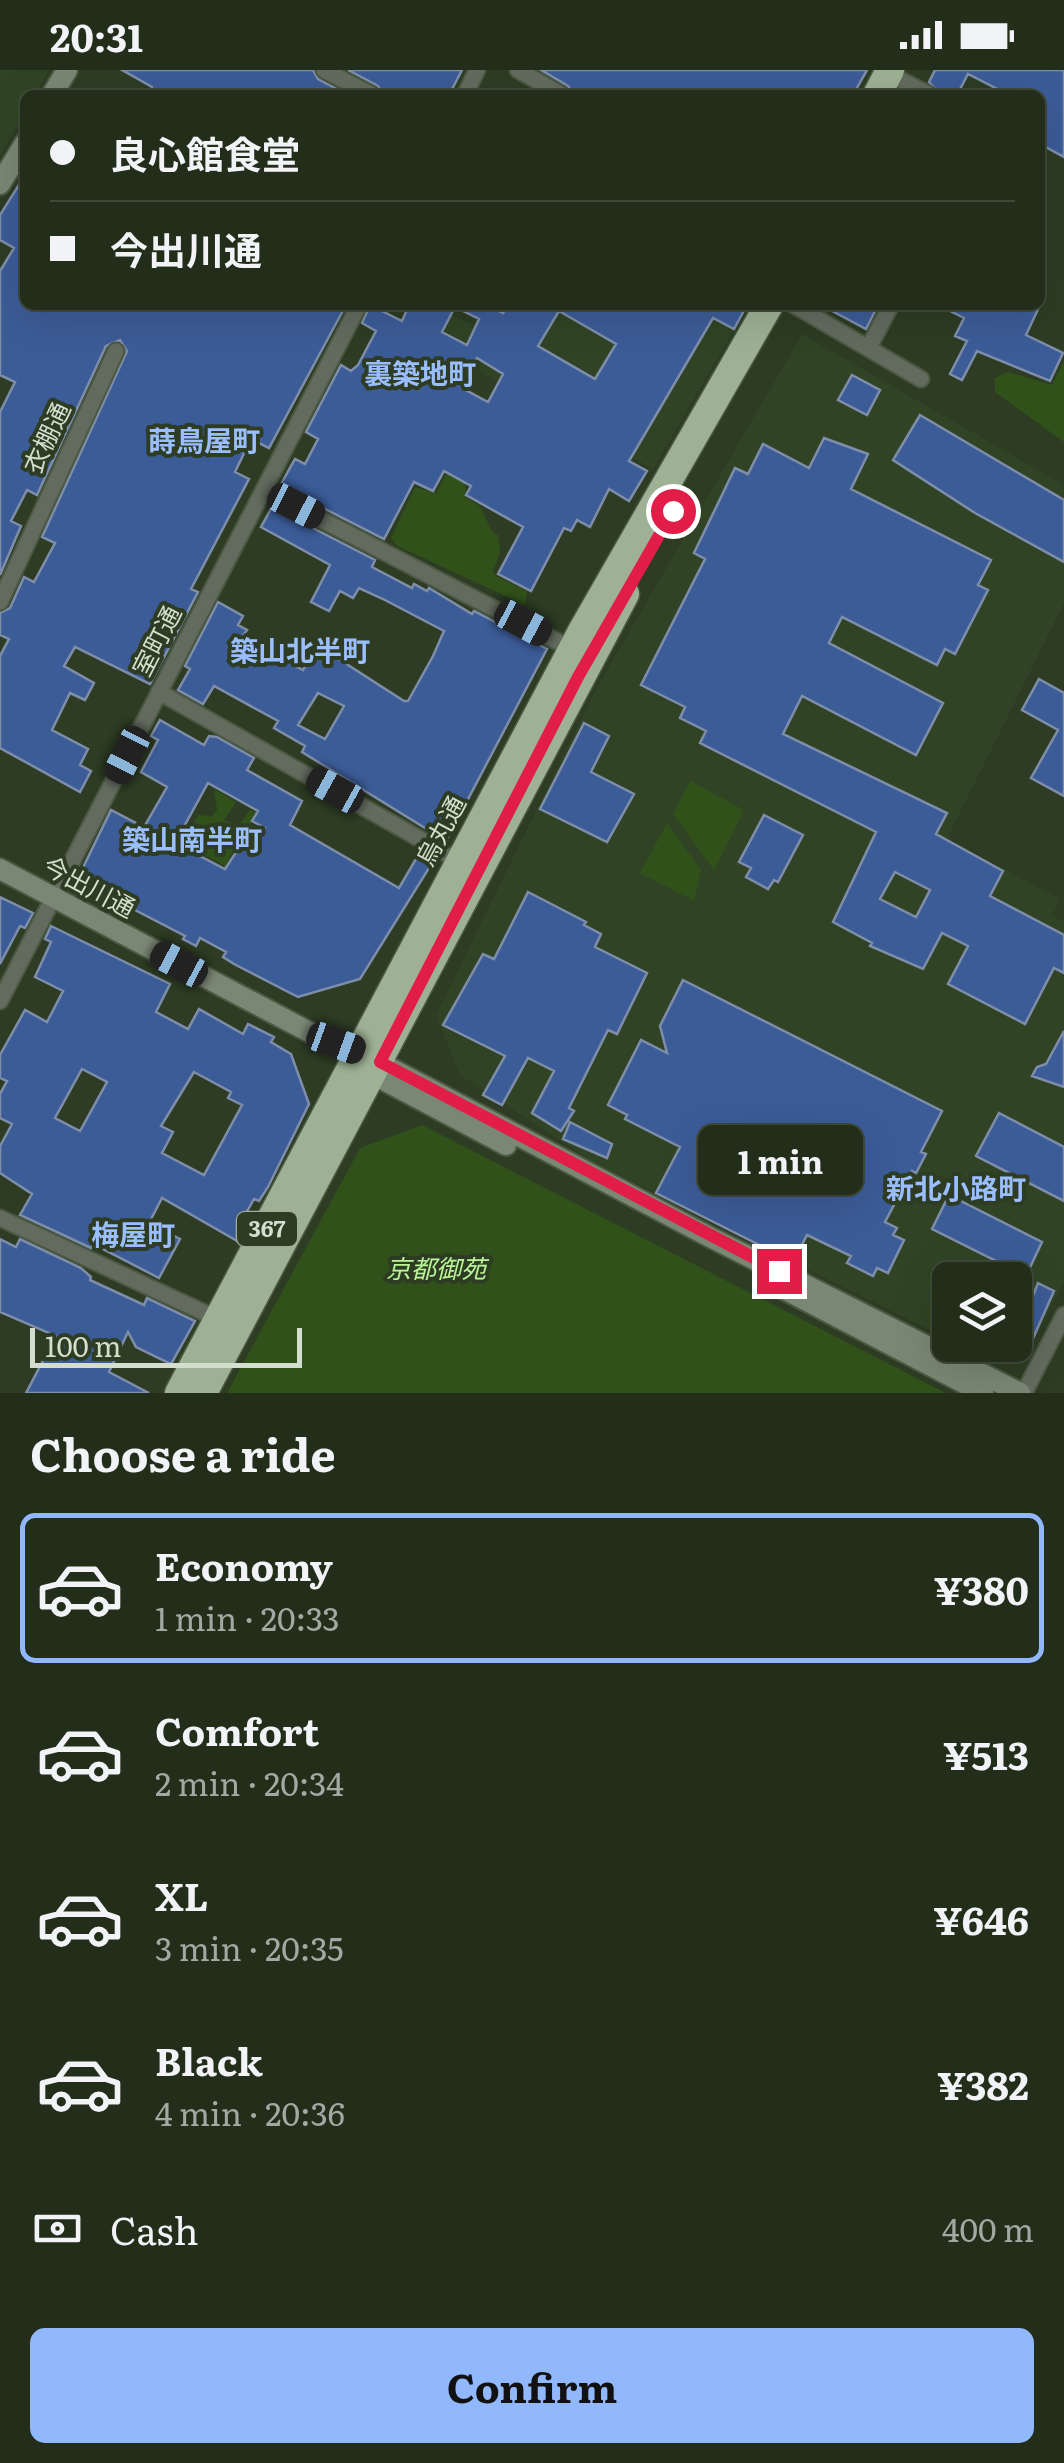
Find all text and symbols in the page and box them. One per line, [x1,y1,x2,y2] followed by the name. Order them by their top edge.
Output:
[50,7,143,64] text: 20:31
[110,124,300,181] text: 良心館食堂
[110,220,262,277] text: 今出川通
[364,351,476,393] district label: 裏築地町
[13,396,78,479] street label: 衣棚通
[148,418,260,460] district label: 蒔鳥屋町
[262,479,330,533] car
[651,489,696,534] route start
[489,596,557,650] car
[122,599,189,682] street label: 室町通
[230,628,370,670] district label: 築山北半町
[100,721,154,789] car
[301,762,369,818] car
[406,788,474,872] street label: 烏丸通
[122,817,262,859] district label: 築山南半町
[37,846,143,925] street label: 今出川通
[145,937,213,991] car
[303,1019,369,1067] car
[696,1126,862,1196] callout: 1 min
[738,1136,823,1184] text: 1 min
[886,1166,1026,1208] district label: 新北小路町
[91,1212,175,1254] district label: 梅屋町
[237,1212,297,1246] road number: 367
[386,1249,490,1286] park label: 京都御苑
[757,1249,802,1294] route end
[932,1262,1032,1362] map controls
[932,1262,1032,1362] button: layers
[30,1323,302,1368] scale bar
[45,1324,122,1366] text: 100 m
[30,1419,336,1486] text: Choose a ride
[155,1536,333,1593] text: Economy
[35,1543,125,1633] icon: car
[934,1560,1029,1617] text: ¥380
[155,1593,340,1641] text: 1 min · 20:33
[155,1701,319,1758] text: Comfort
[35,1708,125,1798] icon: car
[943,1725,1029,1782] text: ¥513
[155,1758,344,1806] text: 2 min · 20:34
[155,1866,208,1923] text: XL
[35,1873,125,1963] icon: car
[933,1890,1029,1947] text: ¥646
[155,1923,344,1971] text: 3 min · 20:35
[155,2031,263,2088] text: Black
[35,2038,125,2128] icon: car
[937,2055,1029,2112] text: ¥382
[155,2088,345,2136] text: 4 min · 20:36
[110,2200,199,2257] text: Cash
[30,2201,85,2256] icon: cash
[942,2204,1034,2252] text: 400 m
[30,2328,1034,2443] button: Confirm

